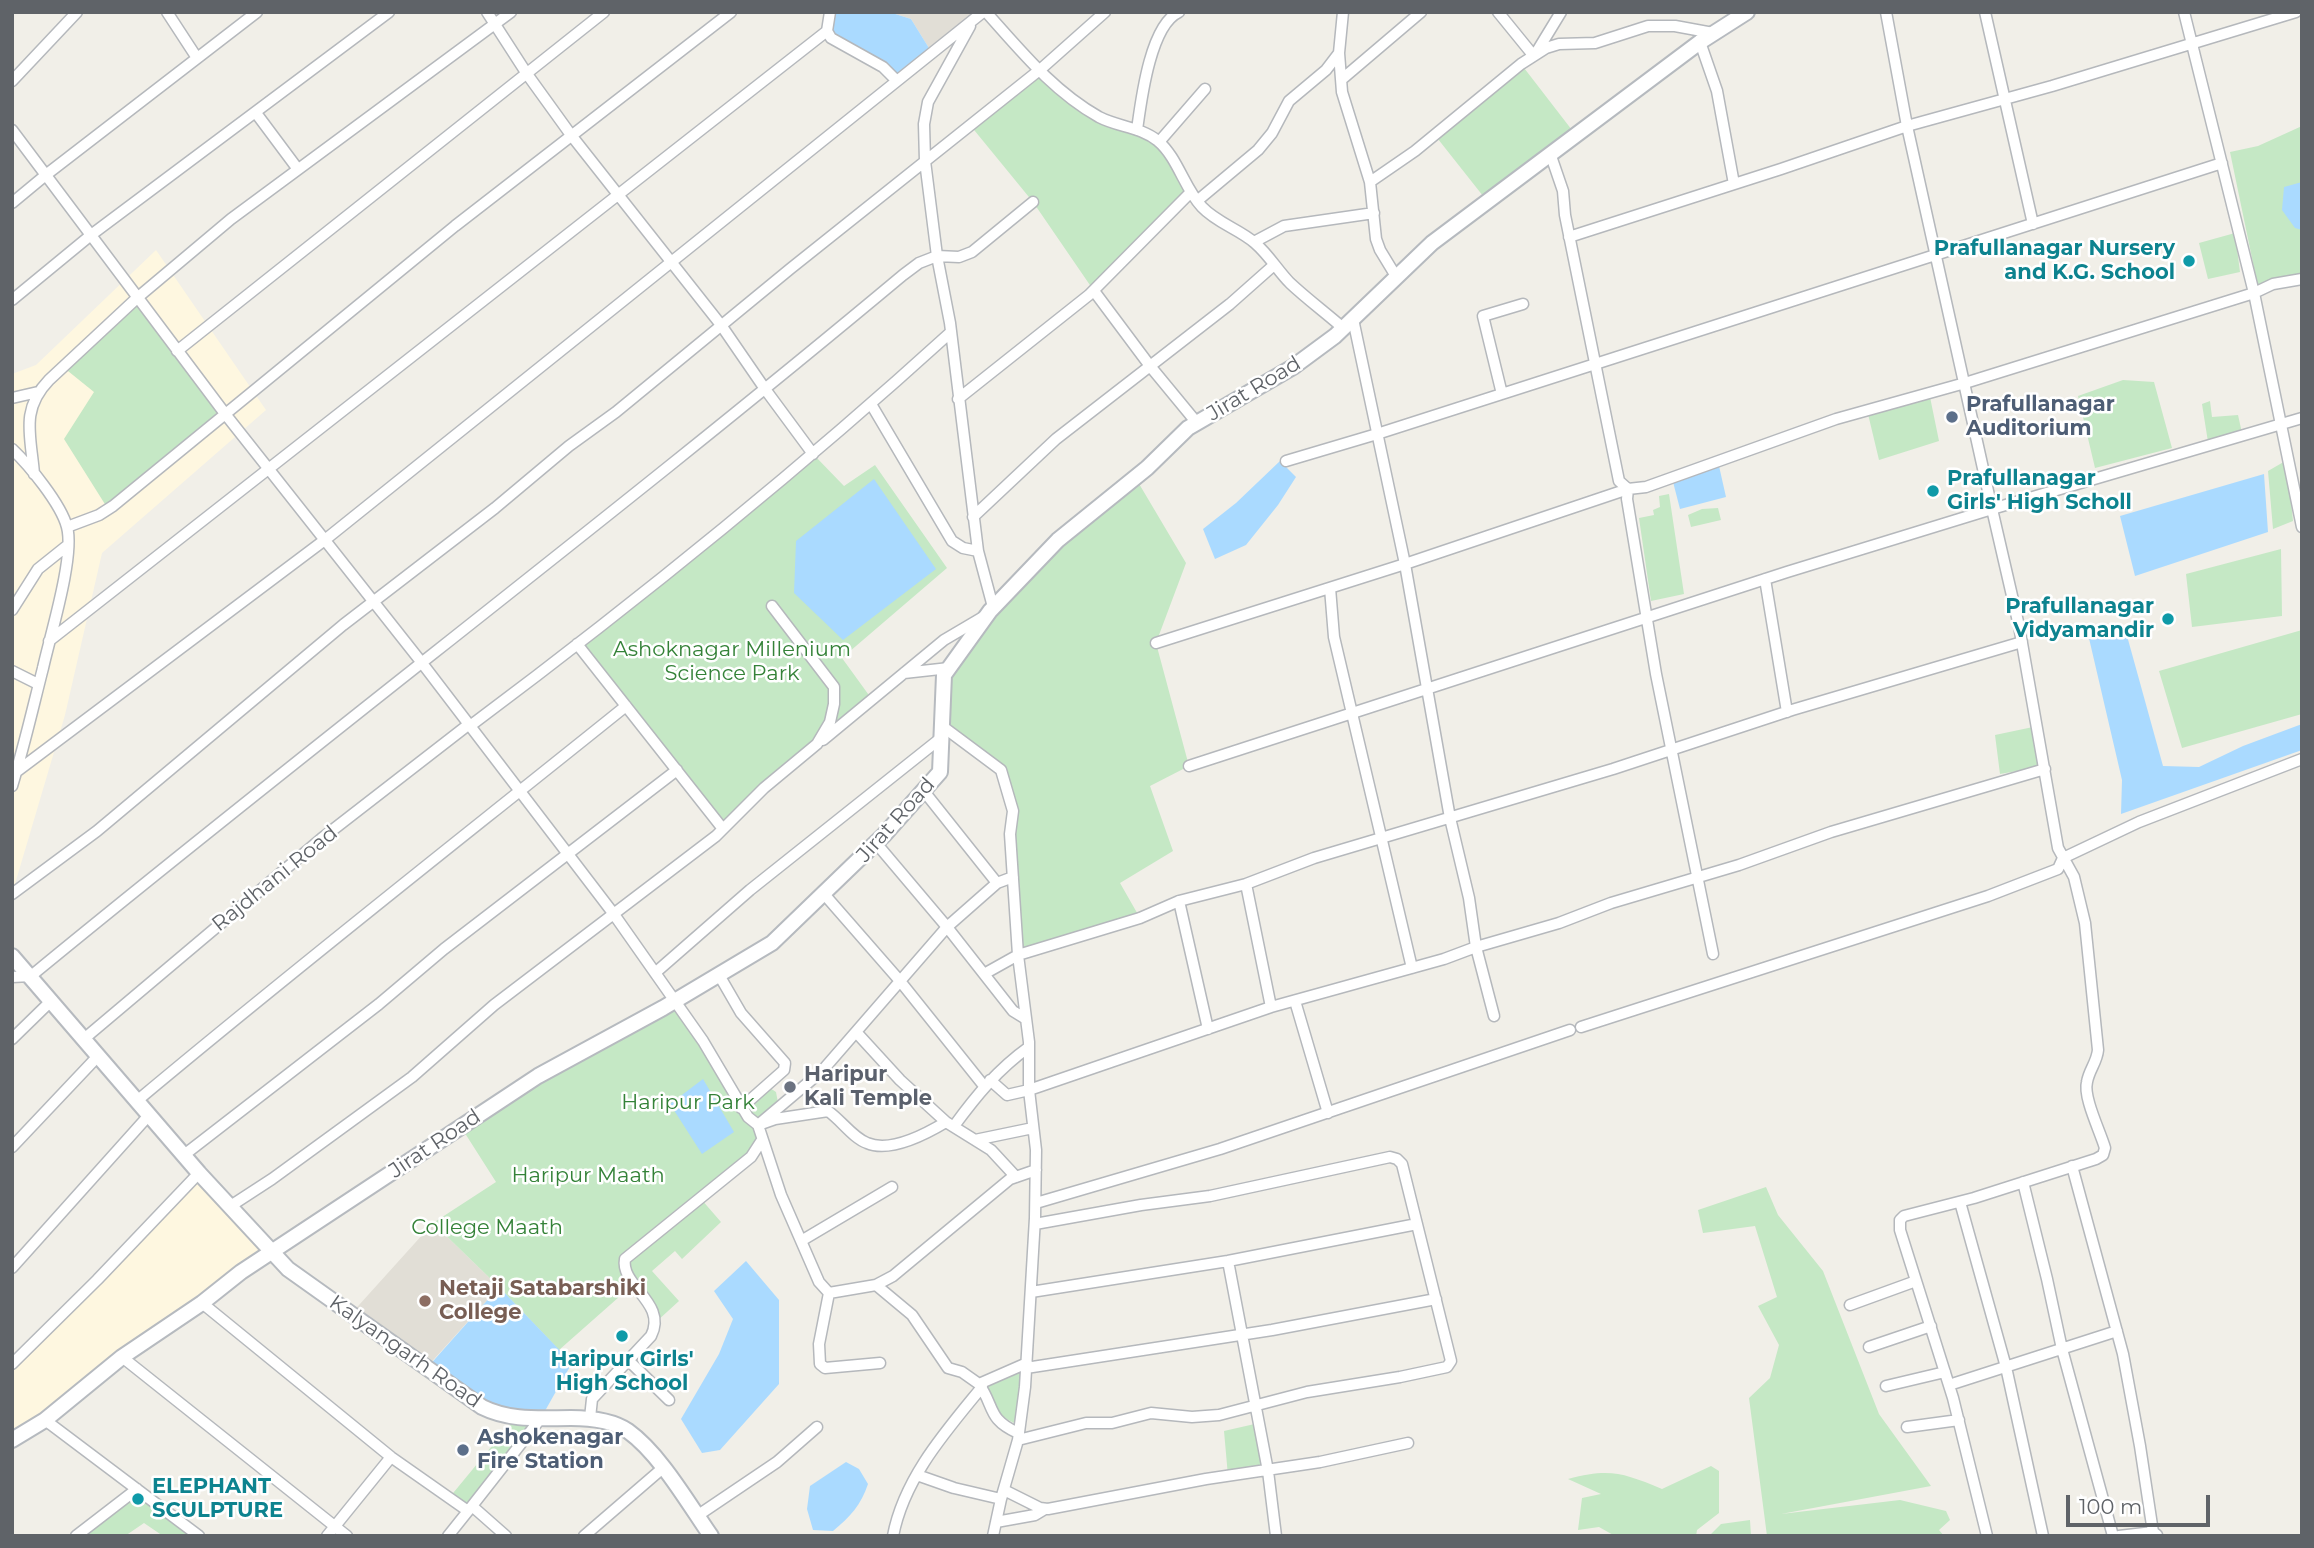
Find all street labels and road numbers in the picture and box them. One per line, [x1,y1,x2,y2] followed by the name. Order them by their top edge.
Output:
[1202,351,1306,427] street label: Jirat Road
[851,773,941,867] street label: Jirat Road
[207,821,343,937] street label: Rajdhani Road
[384,1104,486,1184] street label: Jirat Road
[324,1290,486,1414] street label: Kalyangarh Road

